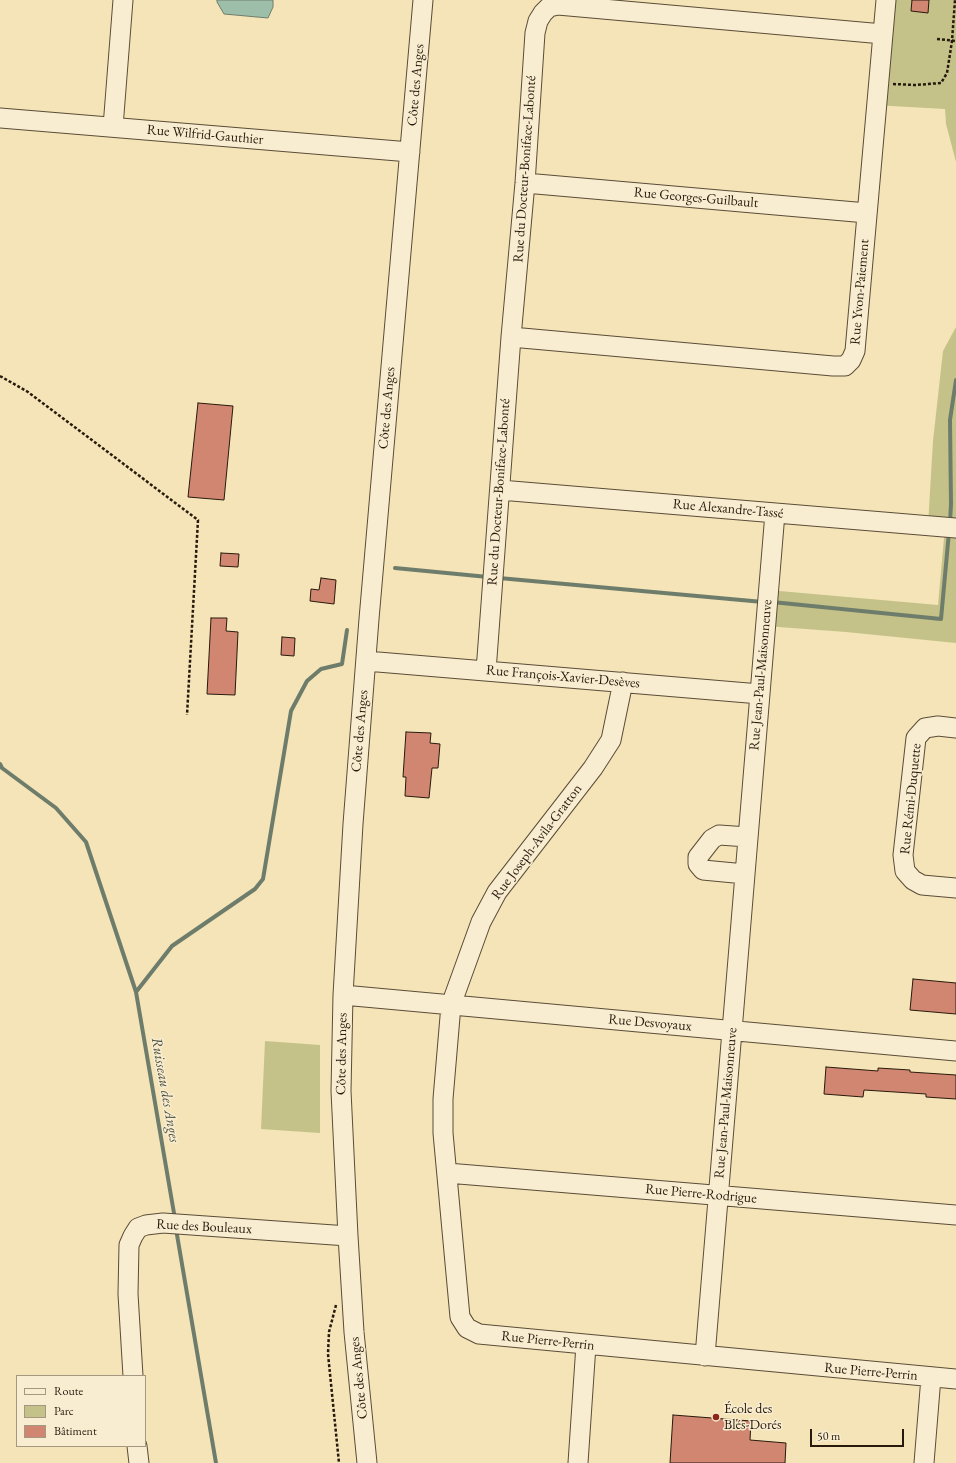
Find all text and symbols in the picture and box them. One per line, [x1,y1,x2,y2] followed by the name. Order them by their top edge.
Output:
[404,43,428,127] street label: Côte des Anges
[510,75,540,263] street label: Rue du Docteur-Boniface-Labonté
[146,122,264,148] street label: Rue Wilfrid-Gauthier
[633,184,759,212] street label: Rue Georges-Guilbault
[847,238,873,346] street label: Rue Yvon-Paiement
[375,366,399,450] street label: Côte des Anges
[484,398,514,586] street label: Rue du Docteur-Boniface-Labonté
[672,496,784,522] street label: Rue Alexandre-Tassé
[746,599,776,751] street label: Rue Jean-Paul-Maisonneuve
[485,662,641,692] street label: Rue François-Xavier-Desèves
[348,689,372,773] street label: Côte des Anges
[897,743,925,855] street label: Rue Rémi-Duquette
[488,781,586,903] street label: Rue Joseph-Avila-Gratton
[608,1011,692,1035] street label: Rue Desvoyaux
[333,1013,351,1095] street label: Côte des Anges
[711,1027,741,1179] street label: Rue Jean-Paul-Maisonneuve
[147,1036,183,1144] water label: Ruisseau des Anges
[645,1181,757,1207] street label: Rue Pierre-Rodrigue
[156,1216,252,1238] street label: Rue des Bouleaux
[501,1328,595,1354] street label: Rue Pierre-Perrin
[346,1336,372,1420] street label: Côte des Anges
[824,1360,918,1384] street label: Rue Pierre-Perrin
[16,1375,146,1447] legend
[54,1383,83,1399] text: Route
[724,1401,782,1434] place label: École des Blés-Dorés
[54,1403,74,1419] text: Parc
[711,1412,721,1422] marker: École des Blés-Dorés
[812,1421,906,1447] scale bar
[54,1423,97,1439] text: Bâtiment
[817,1428,840,1444] text: 50 m

